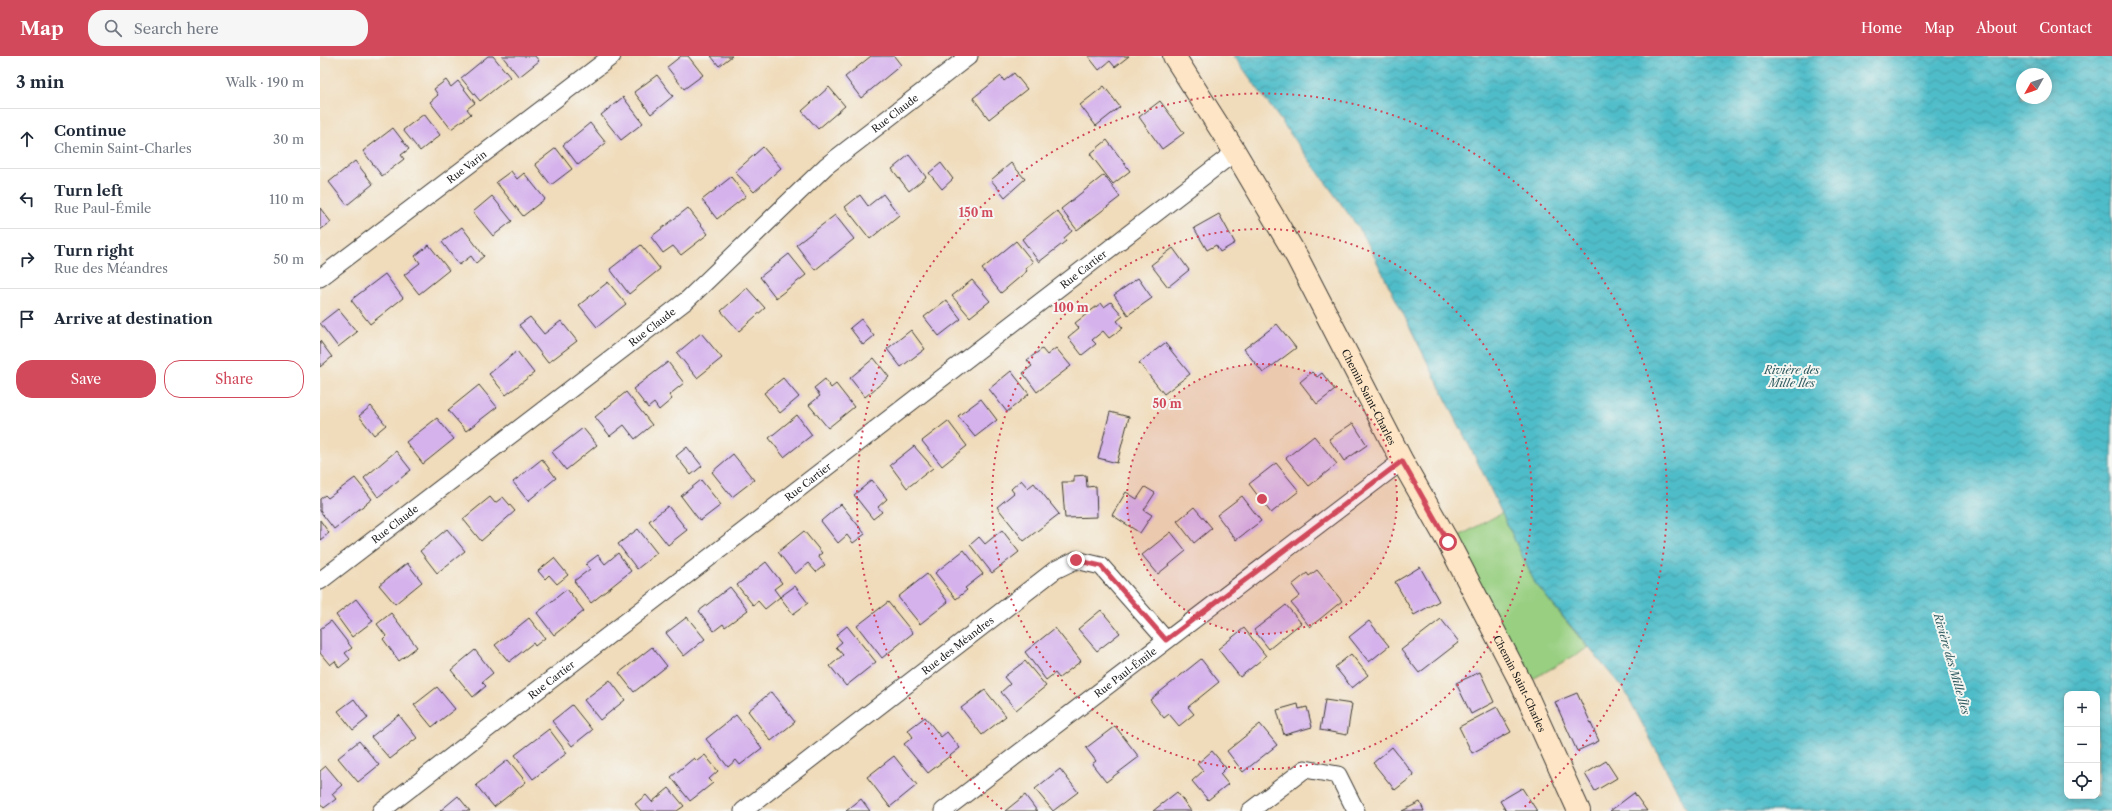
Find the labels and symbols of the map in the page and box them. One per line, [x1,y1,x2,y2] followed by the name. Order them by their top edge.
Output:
[2016,68,2052,104] north arrow
[869,91,921,136] street label: Rue Claude
[444,147,490,186] street label: Rue Varin
[959,205,993,220] text: 150 m
[1058,247,1110,292] street label: Rue Cartier
[1053,300,1089,315] text: 100 m
[626,305,679,349] street label: Rue Claude
[1339,347,1399,447] street label: Chemin Saint-Charles
[1763,363,1820,390] water label: Rivière des Mille Îles
[1152,396,1182,411] text: 50 m
[782,460,835,504] street label: Rue Cartier
[1255,492,1269,506] centre of rings
[369,502,421,546] street label: Rue Claude
[1439,533,1457,551] route start
[1067,551,1085,569] route end
[1931,611,1973,716] water label: Rivière des Mille Îles
[919,614,996,678] street label: Rue des Méandres
[1490,633,1548,734] street label: Chemin Saint-Charles
[1092,644,1159,700] street label: Rue Paul-Émile
[526,658,578,702] street label: Rue Cartier

